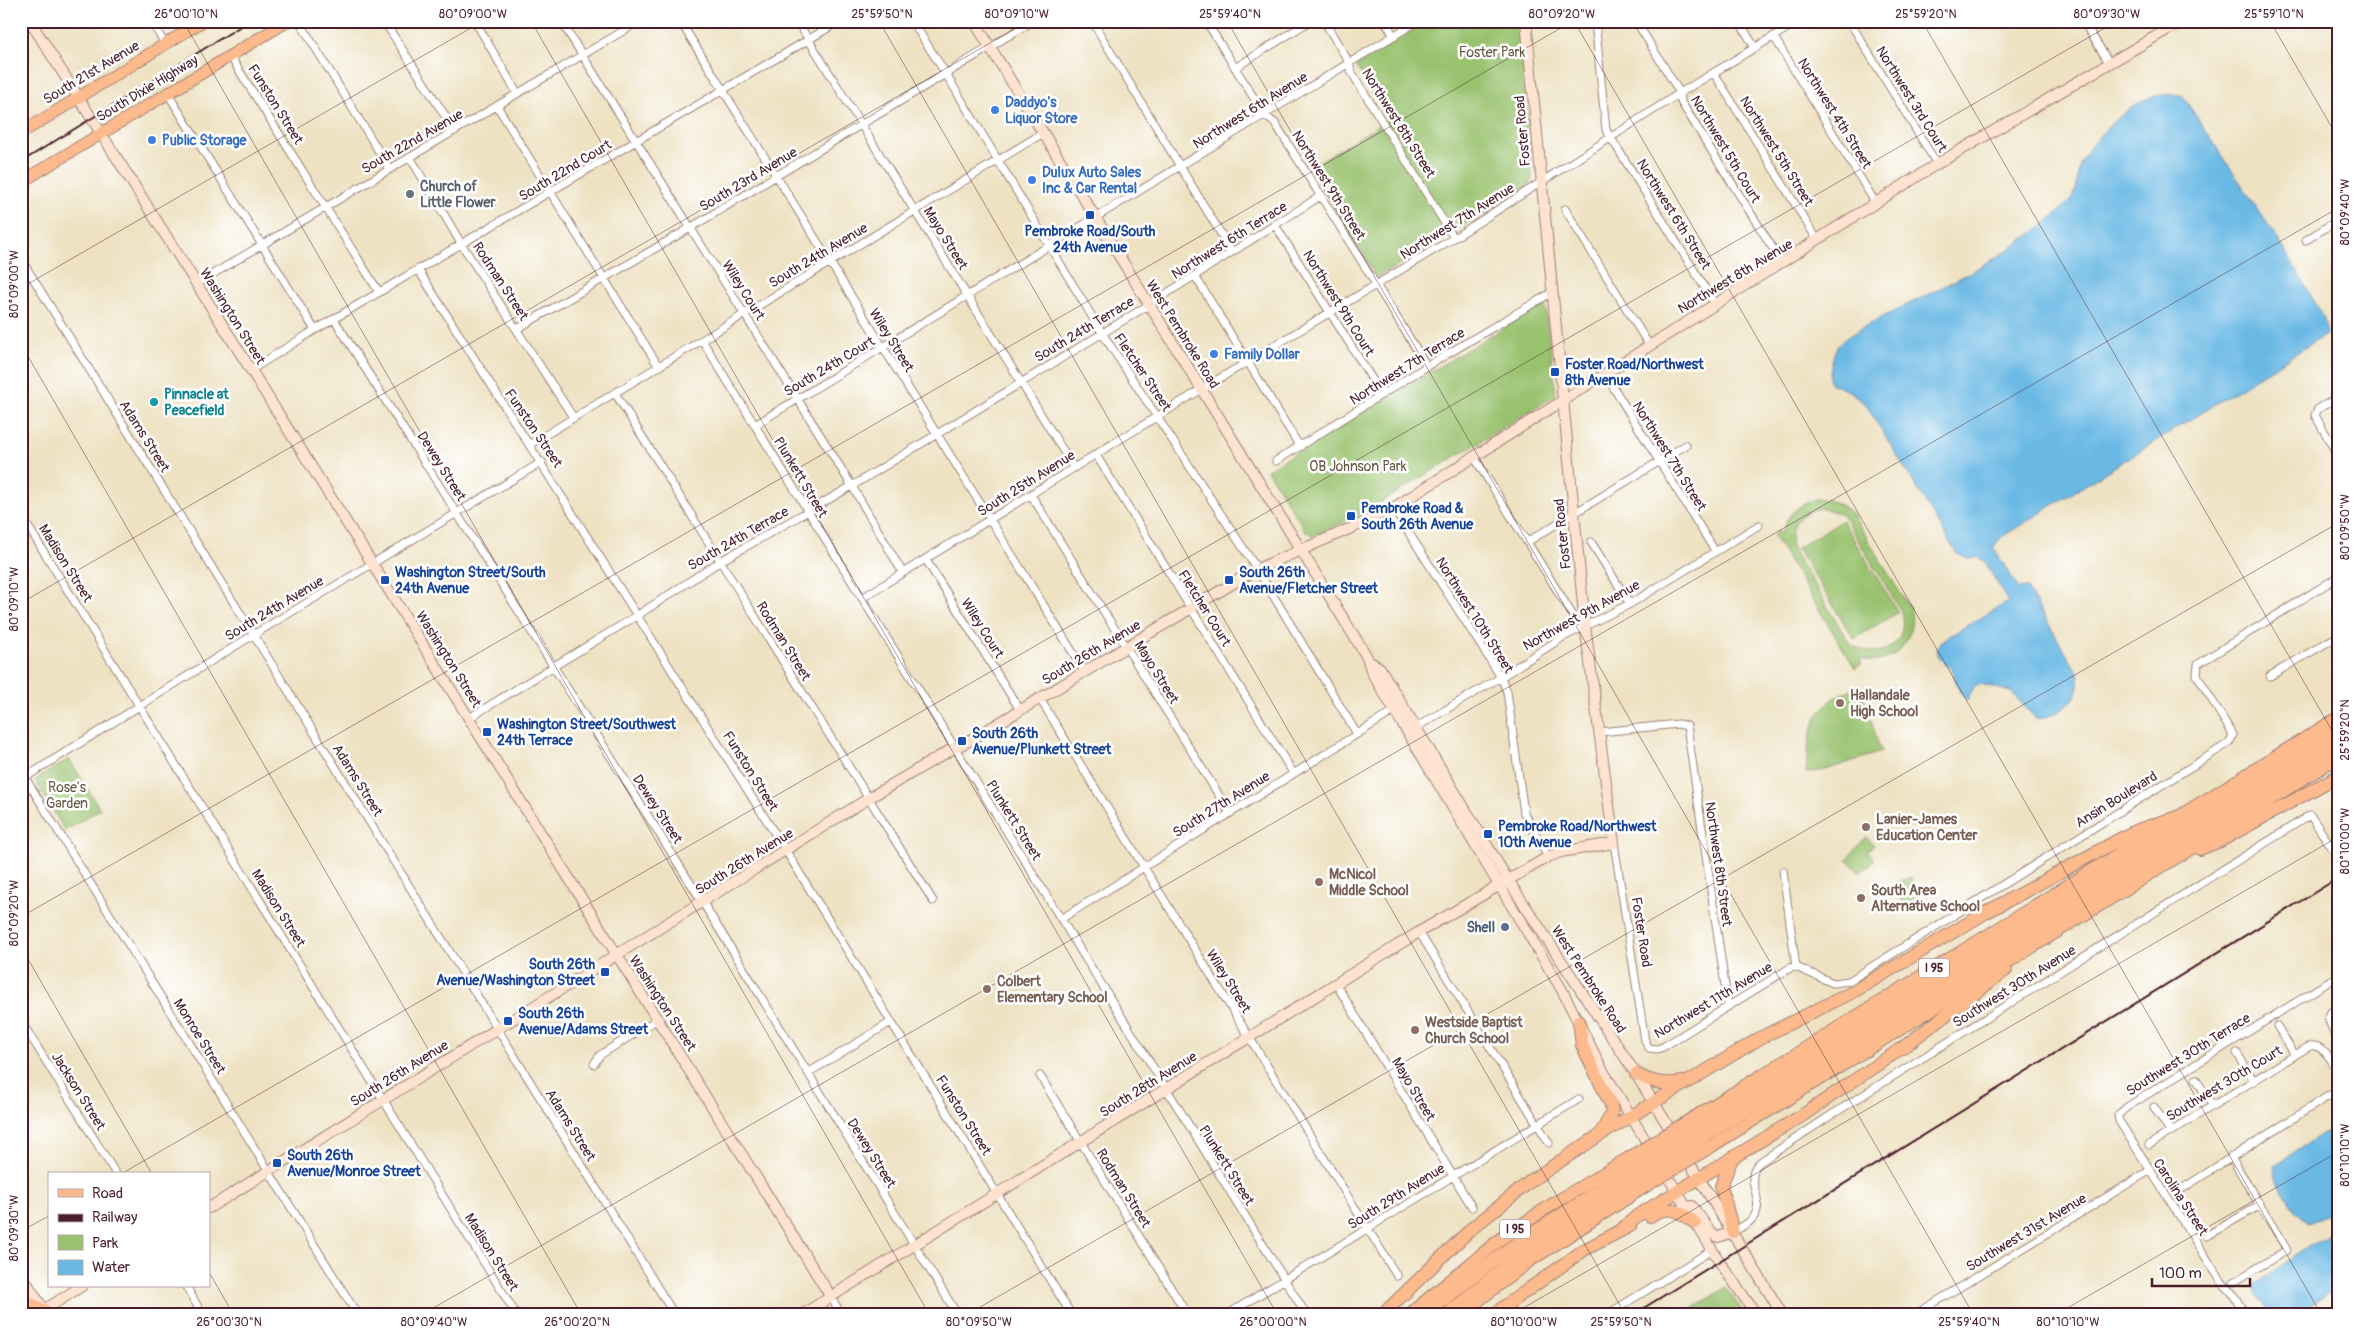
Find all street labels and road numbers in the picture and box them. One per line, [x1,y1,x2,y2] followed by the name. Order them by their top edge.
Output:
[40,37,143,108] street label: South 21st Avenue
[1872,43,1951,156] street label: Northwest 3rd Court
[93,51,201,126] street label: South Dixie Highway
[1794,55,1876,172] street label: Northwest 4th Street
[244,61,307,148] street label: Funston Street
[1358,65,1439,181] street label: Northwest 8th Street
[1190,68,1311,153] street label: Northwest 6th Avenue
[1687,93,1764,206] street label: Northwest 5th Court
[1736,93,1817,210] street label: Northwest 5th Street
[1511,95,1534,167] street label: Foster Road
[358,105,466,177] street label: South 22nd Avenue
[1288,127,1369,243] street label: Northwest 9th Street
[516,136,615,205] street label: South 22nd Court
[696,144,800,215] street label: South 23rd Avenue
[1633,156,1715,273] street label: Northwest 6th Street
[1397,179,1517,263] street label: Northwest 7th Avenue
[1168,198,1290,283] street label: Northwest 6th Terrace
[920,204,972,273] street label: Mayo Street
[766,219,871,292] street label: South 24th Avenue
[1675,235,1796,317] street label: Northwest 8th Avenue
[469,239,532,324] street label: Rodman Street
[1299,247,1378,360] street label: Northwest 9th Court
[718,257,769,324] street label: Wiley Court
[196,265,269,368] street label: Washington Street
[1142,277,1223,392] street label: West Pembroke Road
[1031,293,1137,366] street label: South 24th Terrace
[865,305,918,375] street label: Wiley Street
[1347,324,1468,409] street label: Northwest 7th Terrace
[1110,330,1175,415] street label: Fletcher Street
[781,332,878,400] street label: South 24th Court
[501,386,566,471] street label: Funston Street
[116,397,174,476] street label: Adams Street
[1629,398,1710,515] street label: Northwest 7th Street
[413,428,470,505] street label: Dewey Street
[770,434,831,521] street label: Plunkett Street
[974,447,1078,520] street label: South 25th Avenue
[1550,498,1575,570] street label: Foster Road
[685,503,792,574] street label: South 24th Terrace
[35,521,96,606] street label: Madison Street
[1432,554,1517,677] street label: Northwest 10th Street
[1174,567,1235,650] street label: Fletcher Court
[222,572,327,645] street label: South 24th Avenue
[1520,576,1643,655] street label: Northwest 9th Avenue
[957,595,1008,662] street label: Wiley Court
[753,599,815,684] street label: Rodman Street
[412,608,485,711] street label: Washington Street
[1039,616,1144,689] street label: South 26th Avenue
[1131,638,1183,707] street label: Mayo Street
[719,728,782,815] street label: Funston Street
[329,741,387,820] street label: Adams Street
[2072,767,2160,831] street label: Ansin Boulevard
[1169,768,1273,841] street label: South 27th Avenue
[629,772,686,847] street label: Dewey Street
[982,777,1045,864] street label: Plunkett Street
[1701,801,1736,928] street label: Northwest 8th Street
[692,824,796,898] street label: South 26th Avenue
[248,866,309,951] street label: Madison Street
[1628,896,1655,969] street label: Foster Road
[1548,922,1630,1036] street label: West Pembroke Road
[1950,942,2079,1031] street label: Southwest 30th Avenue
[1202,946,1255,1016] street label: Wiley Street
[625,952,700,1055] street label: Washington Street
[1651,958,1775,1042] street label: Northwest 11th Avenue
[1919,958,1949,978] road number: I 95
[170,995,230,1077] street label: Monroe Street
[2123,1009,2254,1100] street label: Southwest 30th Terrace
[347,1036,451,1110] street label: South 26th Avenue
[2163,1042,2286,1125] street label: Southwest 30th Court
[1097,1048,1200,1121] street label: South 28th Avenue
[48,1049,109,1134] street label: Jackson Street
[1388,1054,1439,1124] street label: Mayo Street
[932,1072,995,1159] street label: Funston Street
[542,1086,600,1165] street label: Adams Street
[843,1115,900,1192] street label: Dewey Street
[1195,1122,1258,1209] street label: Plunkett Street
[1093,1146,1155,1231] street label: Rodman Street
[2149,1156,2212,1239] street label: Carolina Street
[1345,1160,1448,1233] street label: South 29th Avenue
[1963,1190,2090,1275] street label: Southwest 31st Avenue
[461,1210,522,1295] street label: Madison Street
[1500,1220,1530,1238] road number: I 95

